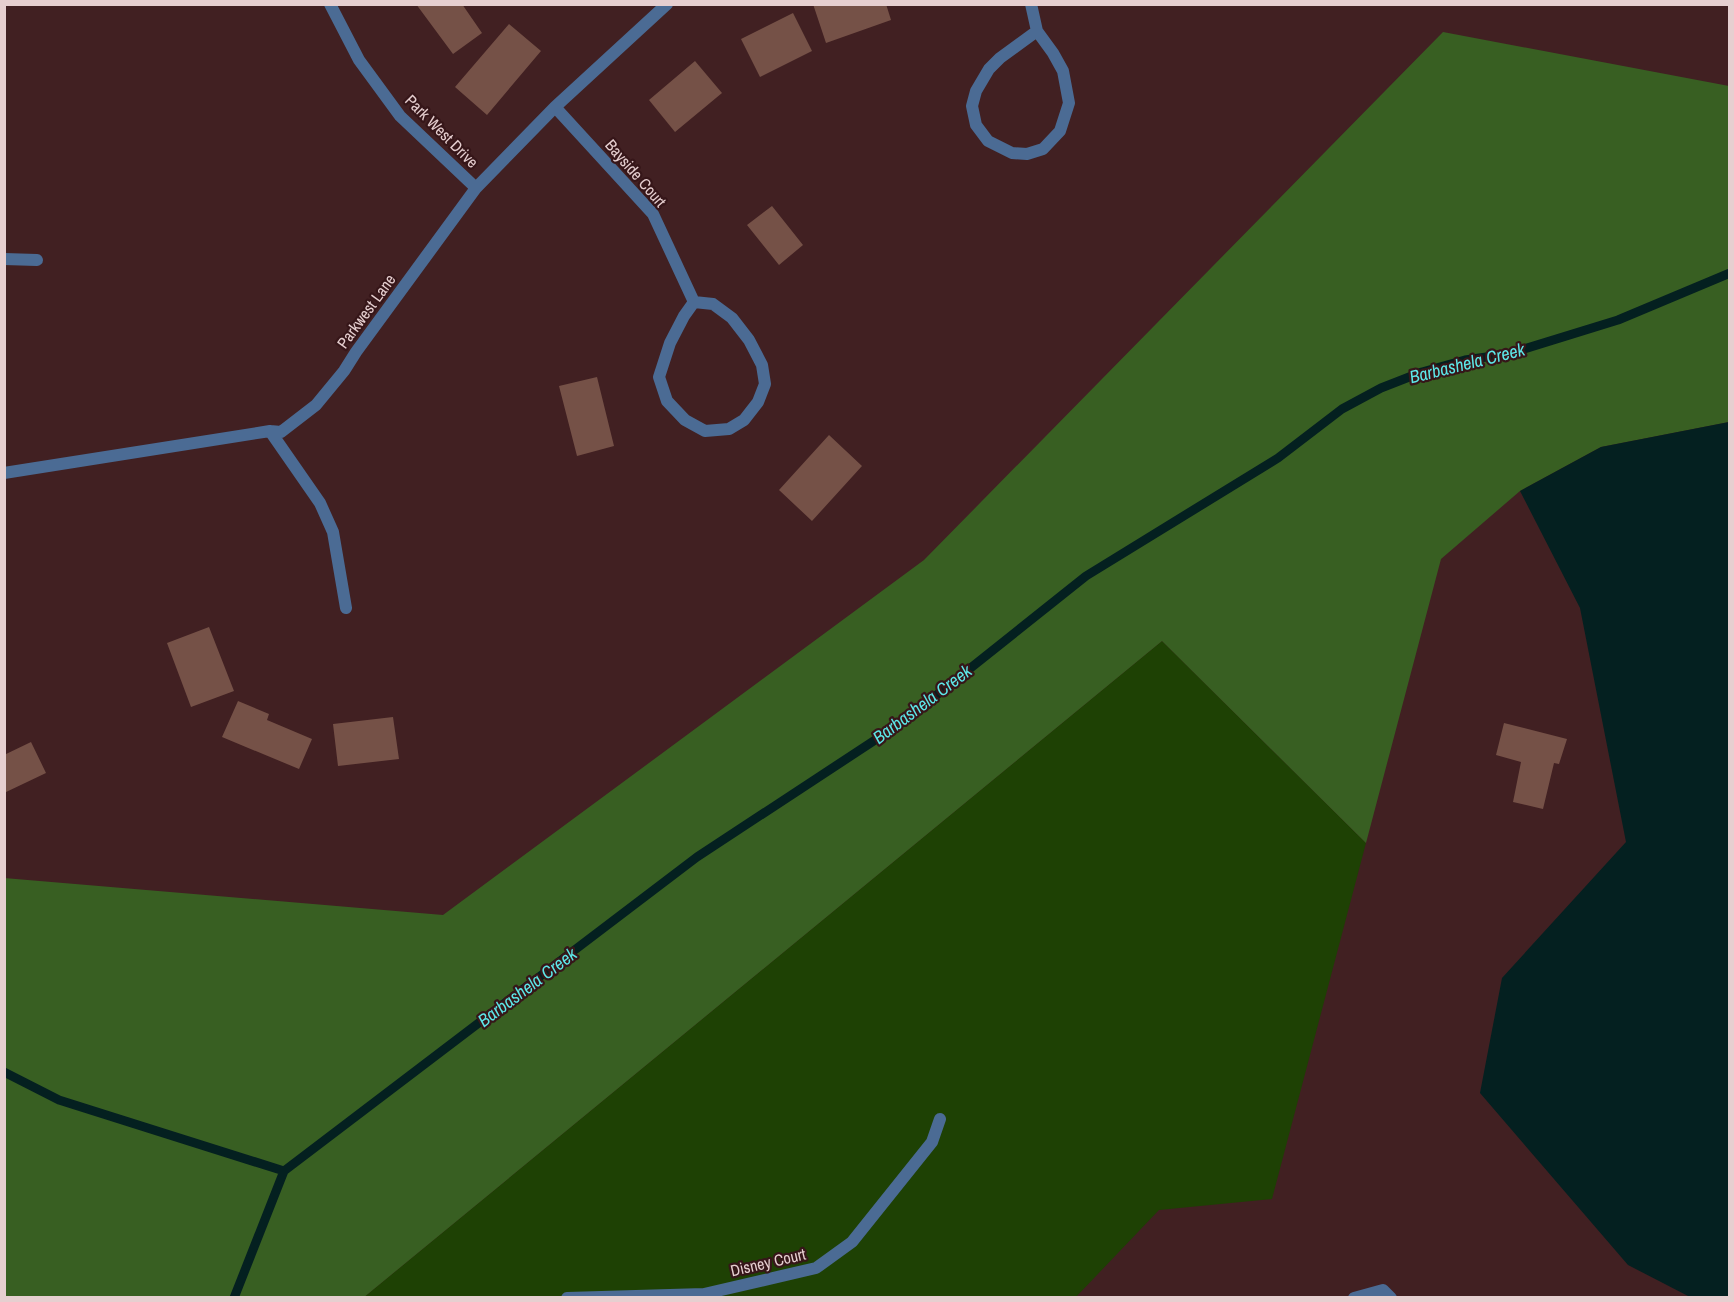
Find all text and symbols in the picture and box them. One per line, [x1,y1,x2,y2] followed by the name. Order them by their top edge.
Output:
[401,90,483,172] street label: Park West Drive
[600,134,672,212] street label: Bayside Court
[332,269,400,353] street label: Parkwest Lane
[1407,336,1528,389] water label: Barbashela Creek
[867,658,977,750] water label: Barbashela Creek
[472,941,582,1033] water label: Barbashela Creek
[728,1243,808,1281] street label: Disney Court

